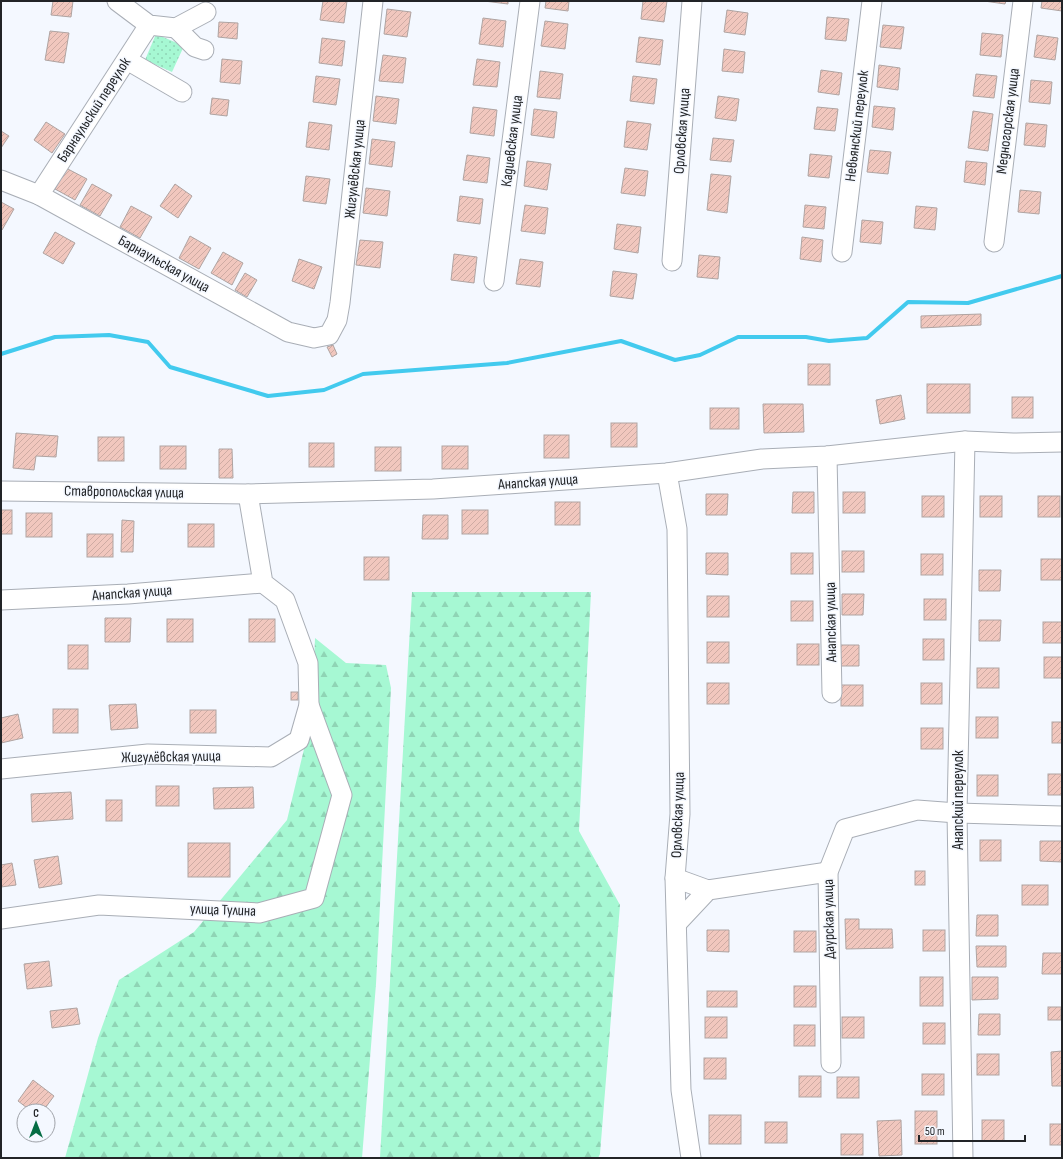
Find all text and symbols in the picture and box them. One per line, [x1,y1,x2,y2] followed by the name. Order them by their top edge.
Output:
[53,54,135,166] street label: Барнаульский переулок
[992,67,1024,175] street label: Медногорская улица
[841,69,873,183] street label: Невьянский переулок
[670,87,695,175] street label: Орловская улица
[497,94,527,188] street label: Кадиевская улица
[340,118,370,220] street label: Жигулёвская улица
[115,231,213,297] street label: Барнаульская улица
[496,470,579,494] street label: Анапская улица
[64,481,184,503] street label: Ставропольская улица
[90,581,173,605] street label: Анапская улица
[821,582,841,663] street label: Анапская улица
[121,747,221,767] street label: Жигулёвская улица
[949,750,968,851] street label: Анапский переулок
[667,771,689,858] street label: Орловская улица
[819,879,839,959] street label: Даурская улица
[190,899,257,921] street label: улица Тулина
[16,1103,56,1143] north arrow
[33,1107,39,1120] text: С
[919,1117,1025,1143] scale bar
[925,1124,945,1139] text: 50 m

